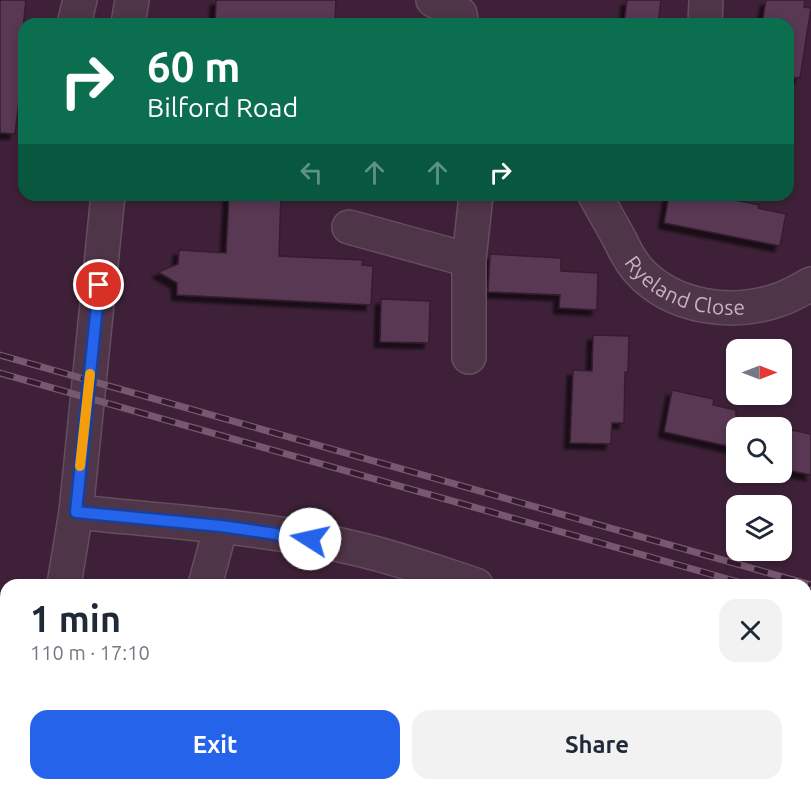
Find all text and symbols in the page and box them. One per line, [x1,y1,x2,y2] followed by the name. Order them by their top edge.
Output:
[48,42,126,120] icon: right
[147,43,241,90] text: 60 m
[147,92,298,122] text: Bilford Road
[295,156,328,189] icon: left
[358,156,391,189] icon: ahead
[421,156,454,189] icon: ahead
[484,156,517,189] icon: right
[621,251,746,319] street label: Ryeland Close
[73,259,124,310] pin
[82,268,115,301] icon: arrive
[726,339,792,405] north arrow
[726,339,792,561] map controls
[726,417,792,483] button: search
[726,495,792,561] button: layers
[278,507,342,571] position arrow
[30,598,121,639] text: 1 min
[719,599,782,662] button: close
[30,641,150,664] text: 110 m · 17:10
[30,710,400,779] button: Exit
[412,710,782,779] button: Share

